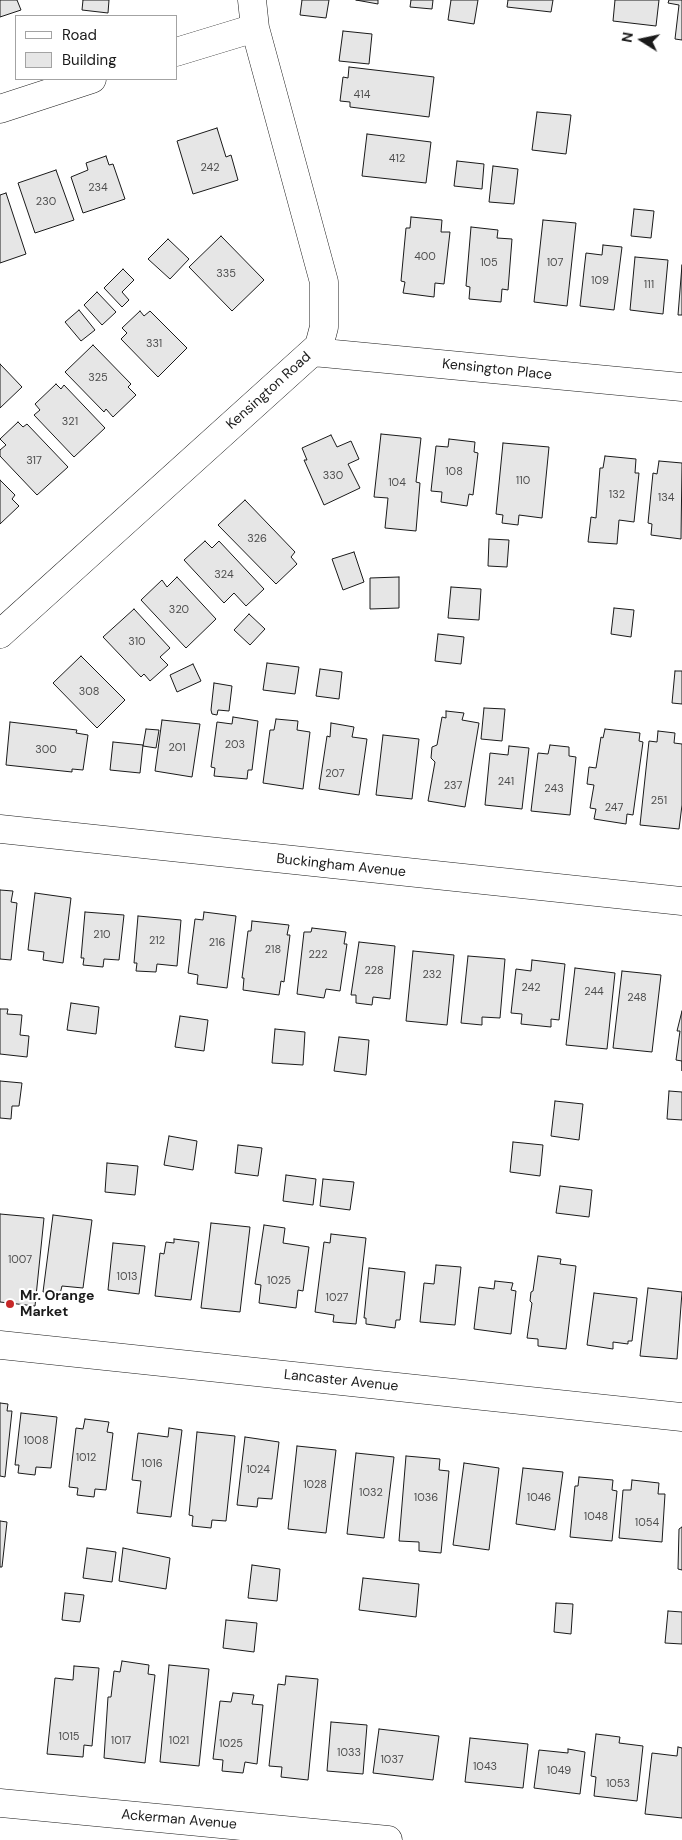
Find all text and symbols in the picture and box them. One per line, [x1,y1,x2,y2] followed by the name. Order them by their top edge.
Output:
[15,15,178,80] legend
[617,15,667,65] north arrow
[62,25,97,45] text: Road
[617,31,637,44] text: N
[62,50,117,70] text: Building
[354,88,370,102] house number: 414
[389,152,405,166] house number: 412
[200,161,220,175] house number: 242
[88,181,108,195] house number: 234
[36,195,56,209] house number: 230
[414,250,436,264] house number: 400
[480,256,498,270] house number: 105
[547,256,563,270] house number: 107
[216,267,236,281] house number: 335
[591,274,609,288] house number: 109
[644,278,654,292] house number: 111
[146,337,162,351] house number: 331
[223,349,315,433] street label: Kensington Road
[441,356,553,384] street label: Kensington Place
[88,371,108,385] house number: 325
[62,415,78,429] house number: 321
[26,454,42,468] house number: 317
[445,465,463,479] house number: 108
[323,469,343,483] house number: 330
[516,474,530,488] house number: 110
[388,476,406,490] house number: 104
[609,488,625,502] house number: 132
[658,491,674,505] house number: 134
[247,532,267,546] house number: 326
[214,568,234,582] house number: 324
[169,603,189,617] house number: 320
[128,635,146,649] house number: 310
[79,685,99,699] house number: 308
[225,738,245,752] house number: 203
[168,741,186,755] house number: 201
[35,743,57,757] house number: 300
[325,767,345,781] house number: 207
[498,775,514,789] house number: 241
[444,779,462,793] house number: 237
[544,782,564,796] house number: 243
[651,794,667,808] house number: 251
[605,801,623,815] house number: 247
[275,851,407,881] street label: Buckingham Avenue
[93,928,111,942] house number: 210
[149,934,165,948] house number: 212
[209,936,225,950] house number: 216
[265,943,281,957] house number: 218
[308,948,328,962] house number: 222
[364,964,384,978] house number: 228
[422,968,442,982] house number: 232
[521,981,541,995] house number: 242
[584,985,604,999] house number: 244
[627,991,647,1005] house number: 248
[8,1253,32,1267] house number: 1007
[117,1270,137,1284] house number: 1013
[267,1274,291,1288] house number: 1025
[20,1288,94,1320] place label: Mr. Orange Market
[326,1291,348,1305] house number: 1027
[4,1298,16,1310] marker: Mr. Orange Market
[283,1367,399,1395] street label: Lancaster Avenue
[23,1434,49,1448] house number: 1008
[76,1451,96,1465] house number: 1012
[141,1457,163,1471] house number: 1016
[246,1463,270,1477] house number: 1024
[303,1478,327,1492] house number: 1028
[359,1486,383,1500] house number: 1032
[414,1491,438,1505] house number: 1036
[527,1491,551,1505] house number: 1046
[584,1510,608,1524] house number: 1048
[635,1516,659,1530] house number: 1054
[58,1730,80,1744] house number: 1015
[111,1734,131,1748] house number: 1017
[169,1734,189,1748] house number: 1021
[219,1737,243,1751] house number: 1025
[337,1746,361,1760] house number: 1033
[380,1753,404,1767] house number: 1037
[473,1760,497,1774] house number: 1043
[547,1764,571,1778] house number: 1049
[606,1777,630,1791] house number: 1053
[120,1807,238,1833] street label: Ackerman Avenue

